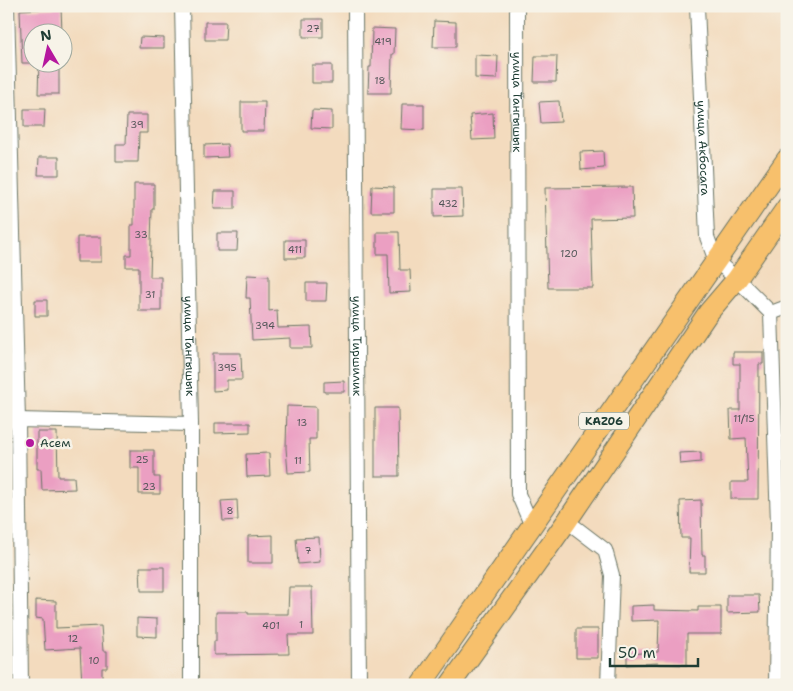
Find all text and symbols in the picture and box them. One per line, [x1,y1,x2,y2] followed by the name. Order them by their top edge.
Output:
[22,22,72,72] north arrow
[306,22,320,35] house number: 27
[39,25,53,45] text: N
[374,35,392,48] house number: 419
[509,52,525,153] street label: улица Тангышык
[374,74,386,87] house number: 18
[693,100,713,196] street label: улица Акбосага
[130,118,144,131] house number: 39
[438,197,458,210] house number: 432
[134,228,148,241] house number: 33
[288,243,302,256] house number: 411
[560,247,578,260] house number: 120
[145,288,155,301] house number: 31
[180,296,198,397] street label: улица Тангышык
[349,296,365,397] street label: улица Тиршилик
[255,319,275,332] house number: 394
[217,361,237,374] house number: 395
[579,412,629,430] road number: KАZ06
[733,412,755,425] house number: 11/15
[297,416,307,429] house number: 13
[40,435,71,451] place label: Асем
[24,437,36,449] marker: Асем
[136,453,148,466] house number: 25
[294,454,302,467] house number: 11
[142,480,156,493] house number: 23
[227,504,234,517] house number: 8
[305,544,312,557] house number: 7
[299,618,303,631] house number: 1
[262,619,280,632] house number: 401
[68,632,78,645] house number: 12
[610,636,698,668] scale bar
[618,643,656,663] text: 50 m
[89,654,99,667] house number: 10

